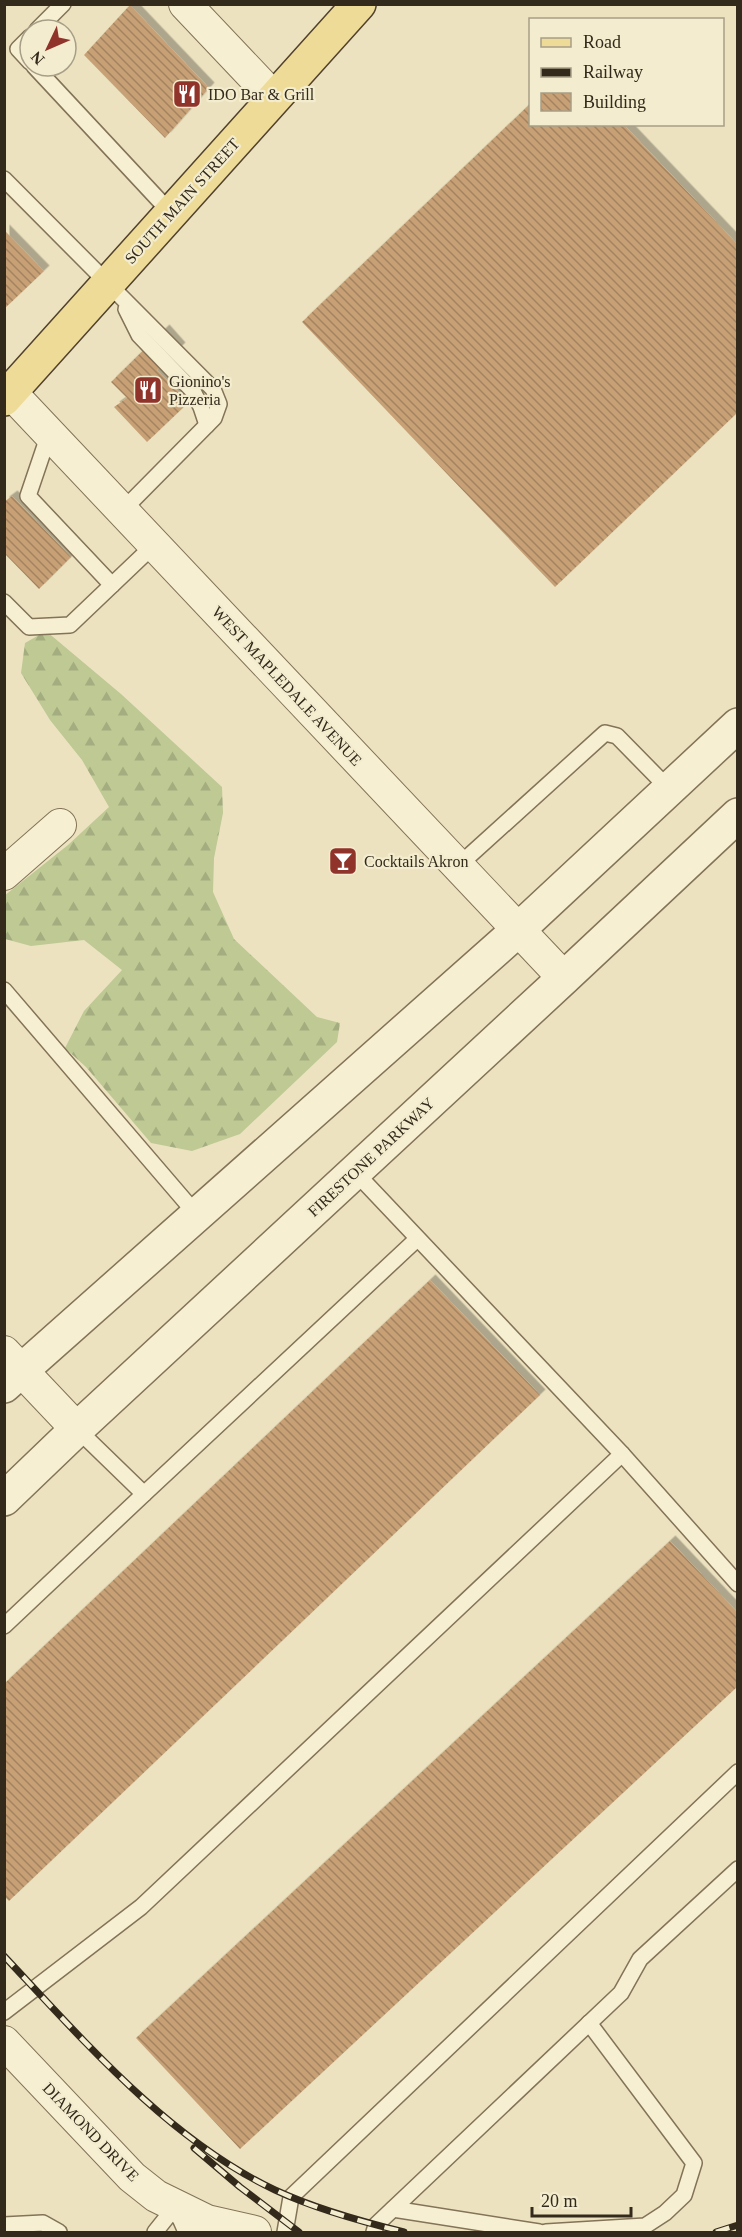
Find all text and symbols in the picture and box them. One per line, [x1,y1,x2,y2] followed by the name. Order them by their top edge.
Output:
[18,18,78,78] north arrow
[529,18,724,126] legend
[583,32,621,52] text: Road
[27,48,48,68] text: N
[583,62,643,82] text: Railway
[171,78,203,110] restaurant icon: IDO Bar & Grill
[208,86,315,103] place label: IDO Bar & Grill
[583,92,646,112] text: Building
[121,135,243,267] street label: SOUTH MAIN STREET
[169,373,231,408] place label: Gionino's Pizzeria
[132,374,164,406] restaurant icon: Gionino's Pizzeria
[209,603,365,769] street label: WEST MAPLEDALE AVENUE
[327,845,359,877] bar icon: Cocktails Akron
[364,853,468,870] place label: Cocktails Akron
[304,1094,438,1220] street label: FIRESTONE PARKWAY
[40,2079,142,2185] street label: DIAMOND DRIVE
[532,2180,631,2218] scale bar
[541,2191,578,2211] text: 20 m

